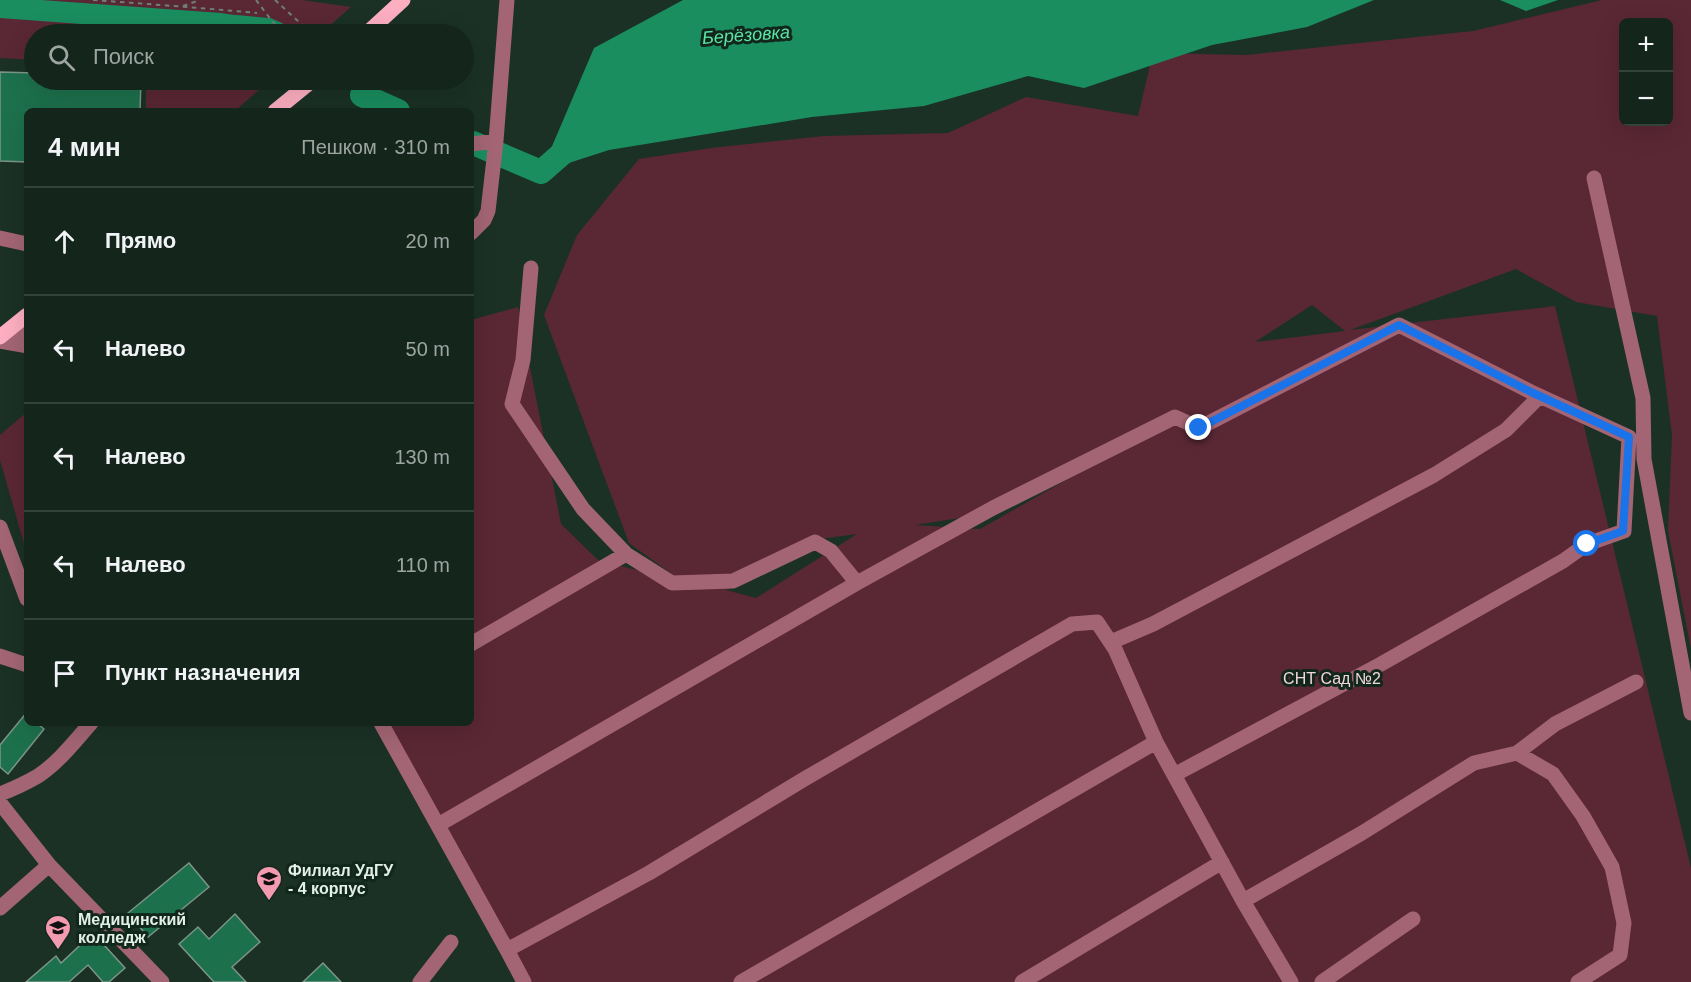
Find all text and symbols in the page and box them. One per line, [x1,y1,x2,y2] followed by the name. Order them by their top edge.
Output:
[1619,18,1673,126] map controls
[1619,18,1673,72] button: +
[701,22,791,48] water label: Берёзовка
[24,24,474,90] search box
[45,41,78,74] icon: search
[93,44,154,69] text: Поиск
[1619,72,1673,126] button: −
[48,132,121,162] text: 4 мин
[301,136,450,158] text: Пешком · 310 m
[48,225,81,258] icon: ahead
[105,228,176,253] text: Прямо
[406,230,450,252] text: 20 m
[48,333,81,366] icon: left
[105,336,186,361] text: Налево
[406,338,450,360] text: 50 m
[1185,414,1211,440] route end
[48,441,81,474] icon: left
[105,444,186,469] text: Налево
[394,446,450,468] text: 130 m
[1573,530,1599,556] route start
[48,549,81,582] icon: left
[105,552,186,577] text: Налево
[396,554,450,576] text: 110 m
[48,657,81,690] icon: arrive
[105,660,301,685] text: Пункт назначения
[1283,670,1381,687] park label: СНТ Сад №2
[288,862,394,897] place label: Филиал УдГУ - 4 корпус
[254,864,284,902] school or university icon: Филиал УдГУ - 4 корпус
[78,911,186,946] place label: Медицинский колледж
[43,913,73,951] school or university icon: Медицинский колледж

